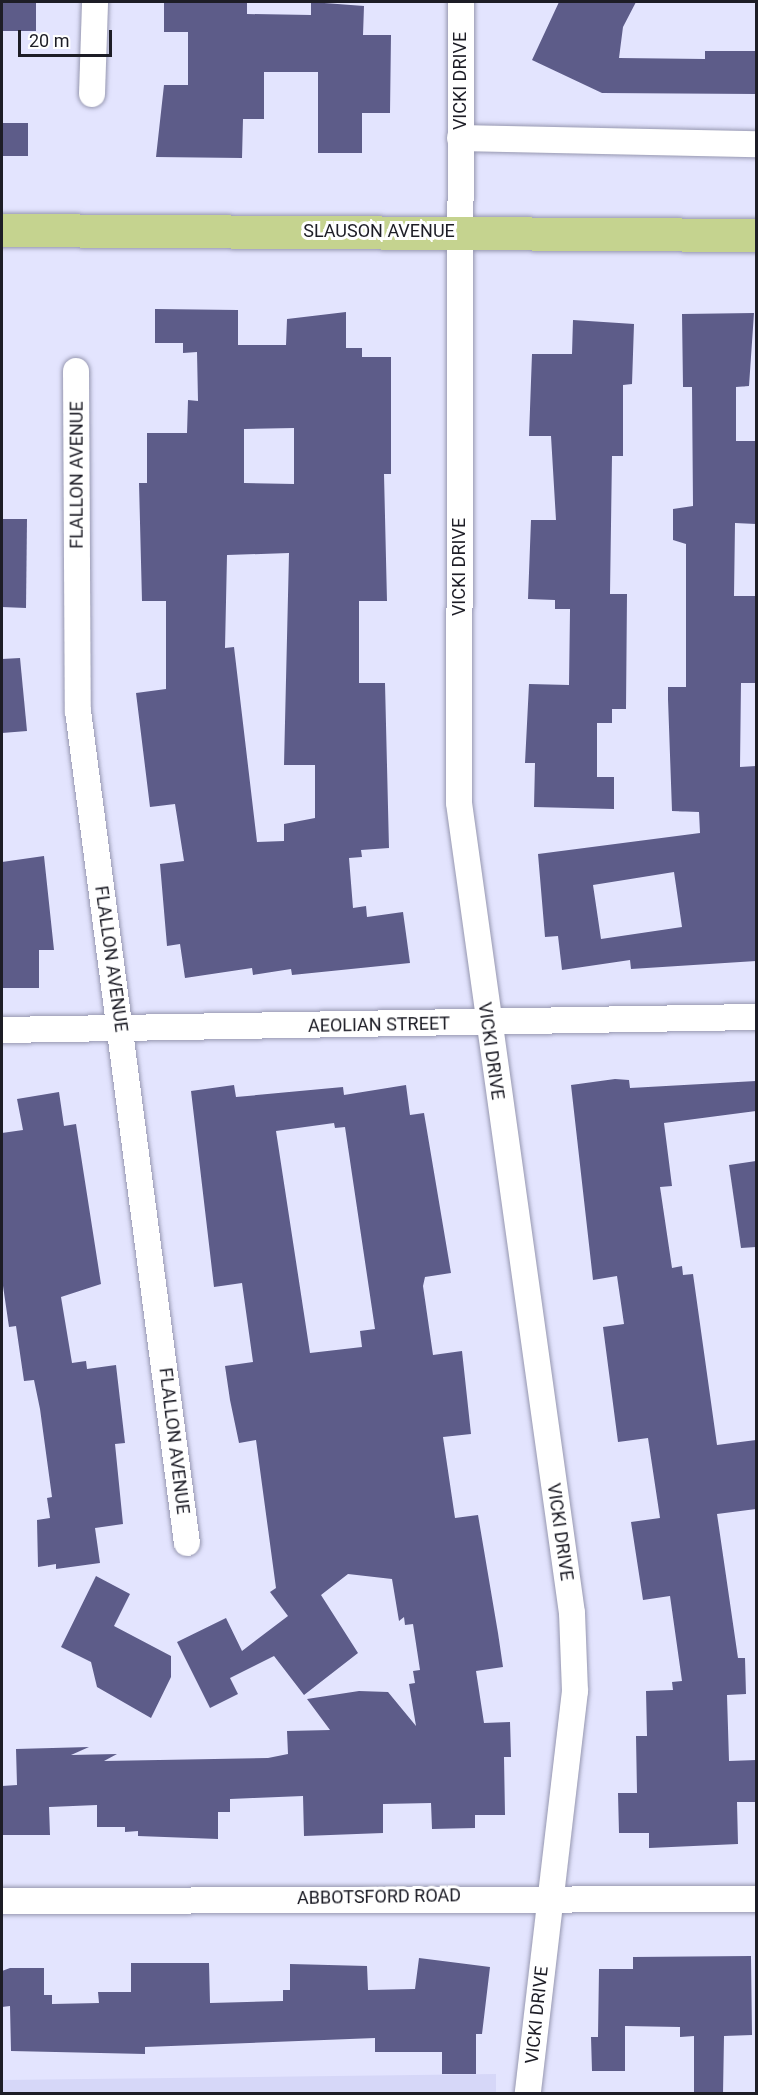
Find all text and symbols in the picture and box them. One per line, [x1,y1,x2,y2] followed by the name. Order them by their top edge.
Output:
[21,18,116,56] scale bar
[29,30,69,51] text: 20 m
[449,32,471,130] street label: VICKI DRIVE
[303,220,455,242] street label: SLAUSON AVENUE
[66,401,88,549] street label: FLALLON AVENUE
[448,518,470,616] street label: VICKI DRIVE
[90,884,132,1034] street label: FLALLON AVENUE
[473,1001,509,1101] street label: VICKI DRIVE
[308,1013,450,1037] street label: AEOLIAN STREET
[154,1366,194,1516] street label: FLALLON AVENUE
[542,1482,578,1582] street label: VICKI DRIVE
[297,1885,461,1909] street label: ABBOTSFORD ROAD
[521,1965,553,2065] street label: VICKI DRIVE

